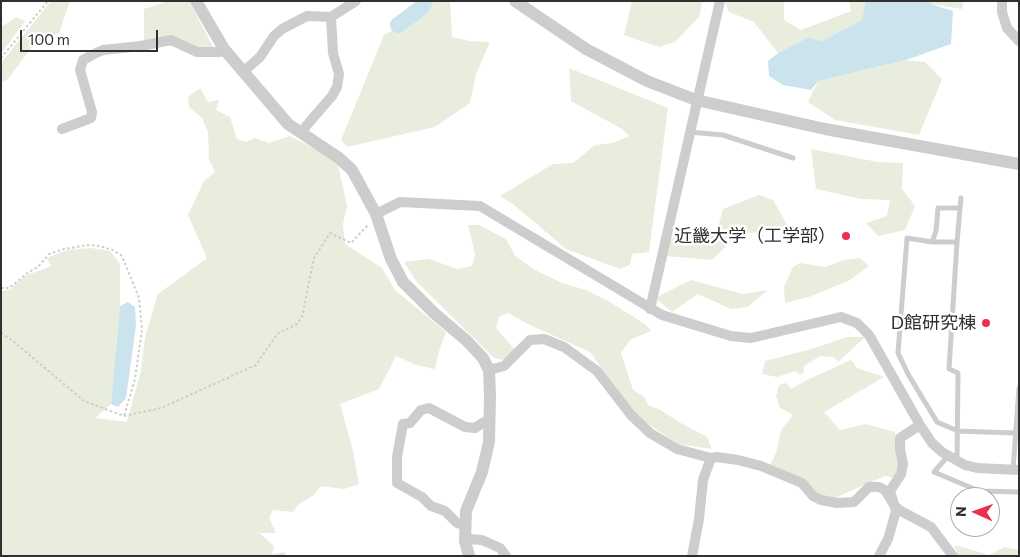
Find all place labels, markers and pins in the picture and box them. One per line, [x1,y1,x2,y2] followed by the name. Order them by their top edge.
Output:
[674,225,836,247] place label: 近畿大学（工学部）
[840,230,852,242] marker: 近畿大学（工学部）
[891,312,976,334] place label: D館研究棟
[980,317,992,329] marker: D館研究棟

